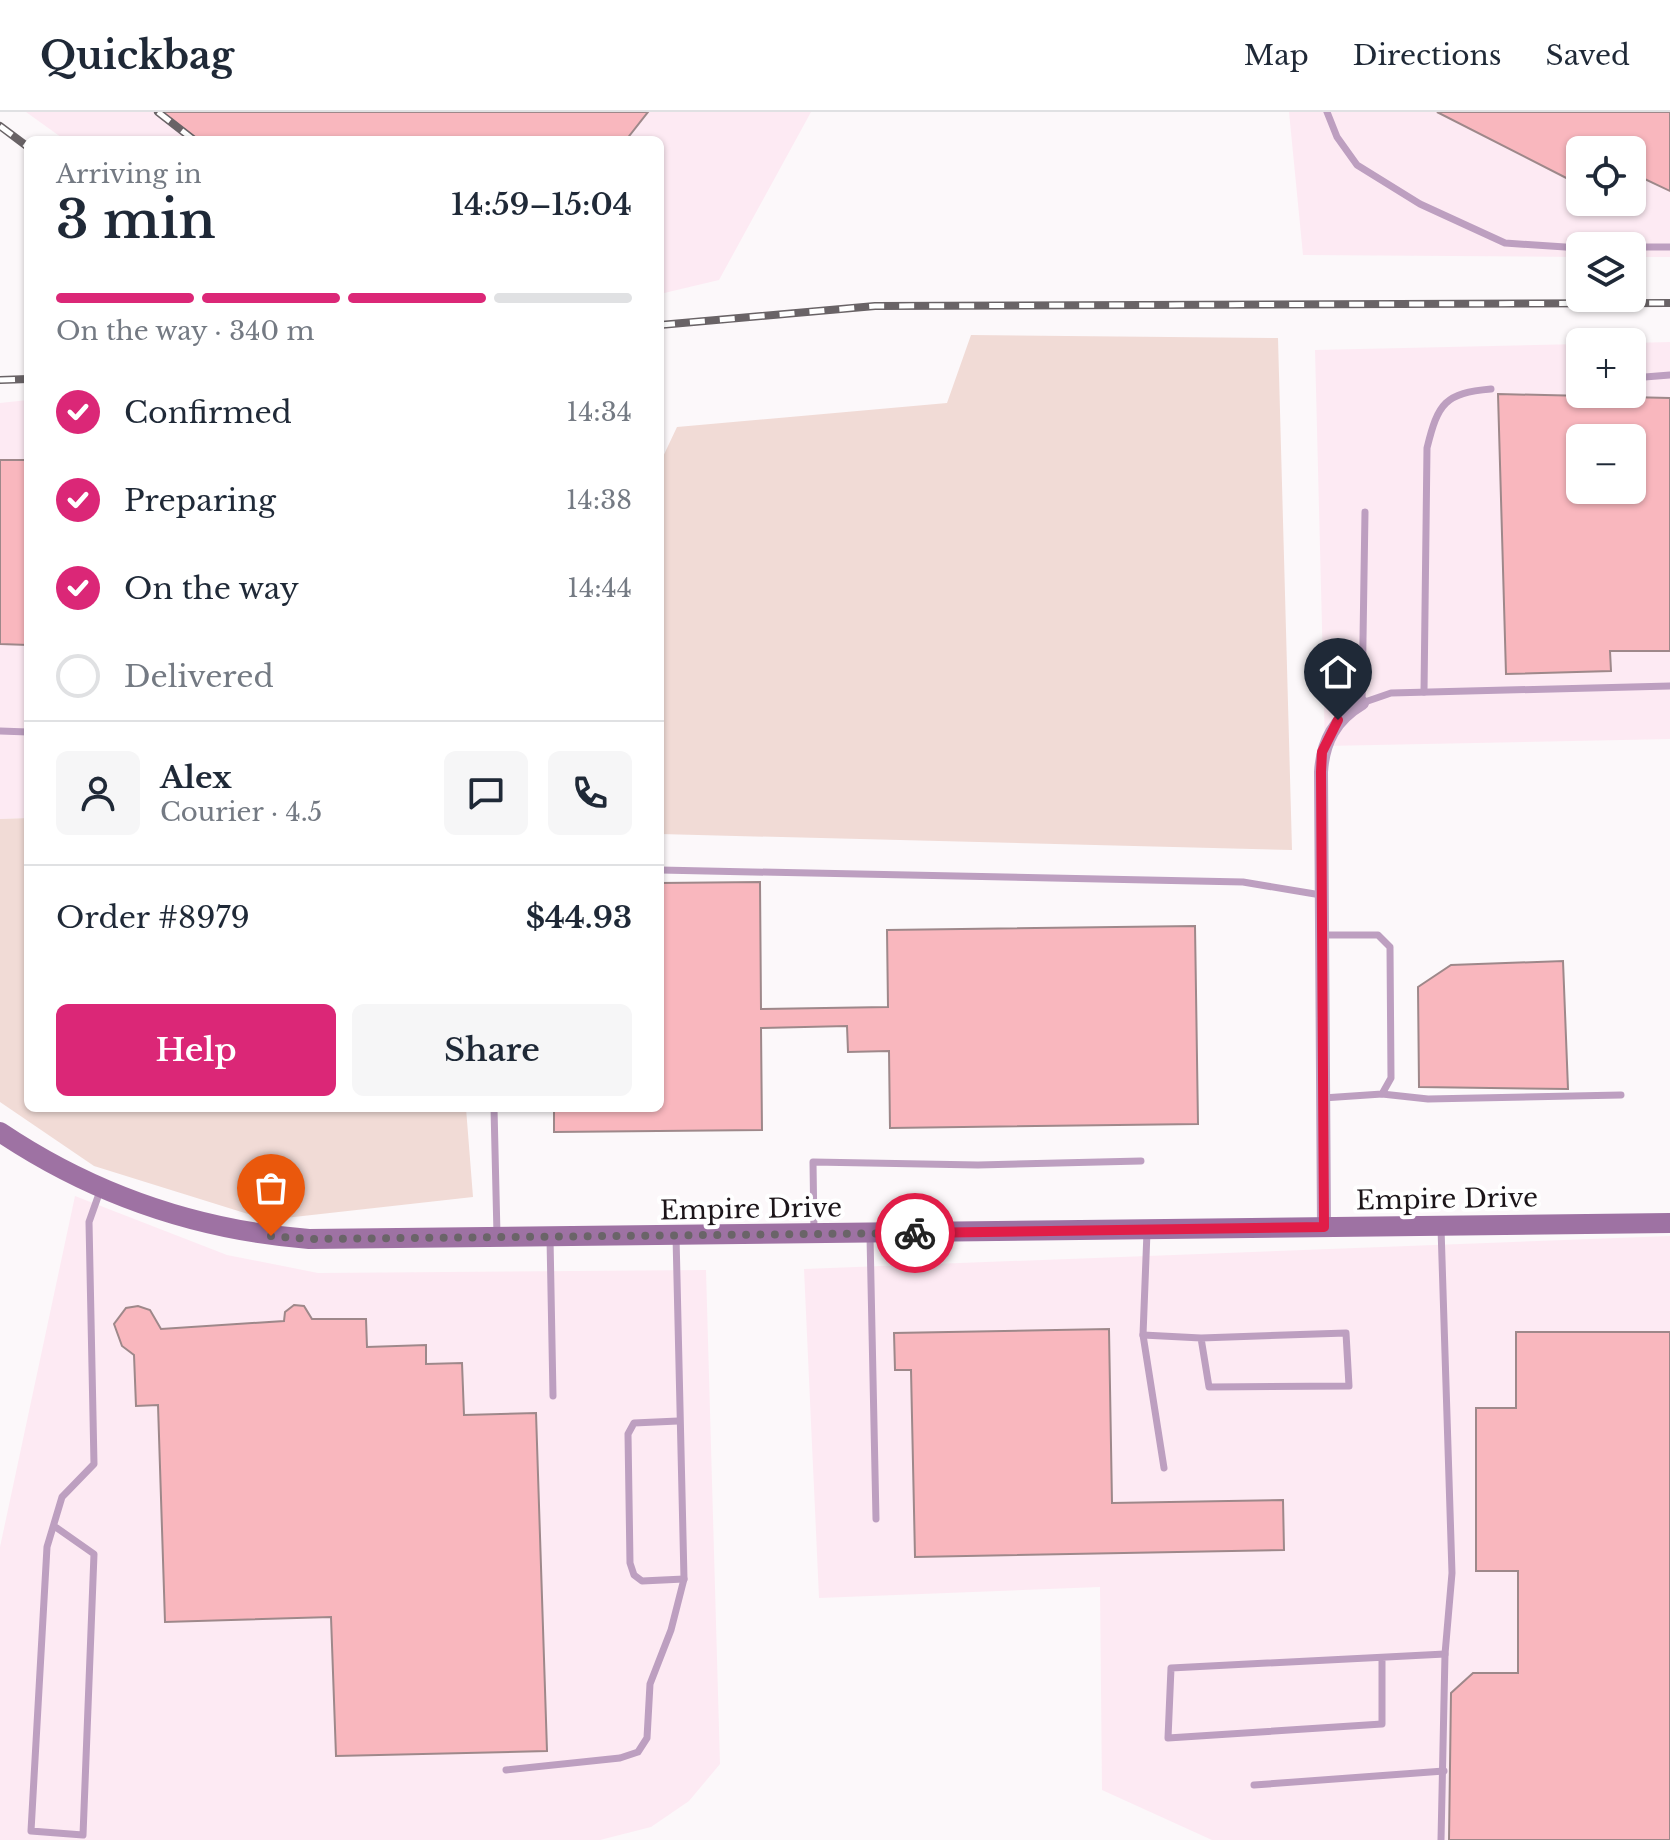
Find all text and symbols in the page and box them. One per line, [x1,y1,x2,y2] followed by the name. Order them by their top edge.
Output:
[40,32,234,79] text: Quickbag
[1244,38,1309,73] text: Map
[1353,38,1502,73] text: Directions
[1546,38,1630,73] text: Saved
[1566,136,1646,504] map controls
[1566,136,1646,216] button: locate
[56,158,202,190] text: Arriving in
[451,186,632,223] text: 14:59–15:04
[56,188,216,252] text: 3 min
[1566,232,1646,312] button: layers
[56,315,314,347] text: On the way · 340 m
[1566,328,1646,408] button: +
[56,390,100,434] icon: check
[124,394,292,431] text: Confirmed
[567,396,632,428] text: 14:34
[1566,424,1646,504] button: −
[56,478,100,522] icon: check
[124,482,276,519] text: Preparing
[566,484,632,516] text: 14:38
[56,566,100,610] icon: check
[124,570,299,607] text: On the way
[567,572,632,604] text: 14:44
[1304,638,1372,720] pin
[1316,650,1360,694] icon: home
[124,658,274,695] text: Delivered
[56,751,140,835] button: person
[444,751,528,835] button: chat
[548,751,632,835] button: phone
[160,759,232,796] text: Alex
[160,796,322,828] text: Courier · 4.5
[56,899,250,936] text: Order #8979
[526,899,632,936] text: $44.93
[56,1004,336,1096] button: Help
[352,1004,632,1096] button: Share
[237,1154,305,1236] pin
[249,1166,293,1210] icon: bag
[1356,1181,1538,1217] street label: Empire Drive
[660,1191,842,1227] street label: Empire Drive
[875,1193,955,1273] courier
[893,1211,937,1255] icon: bike

